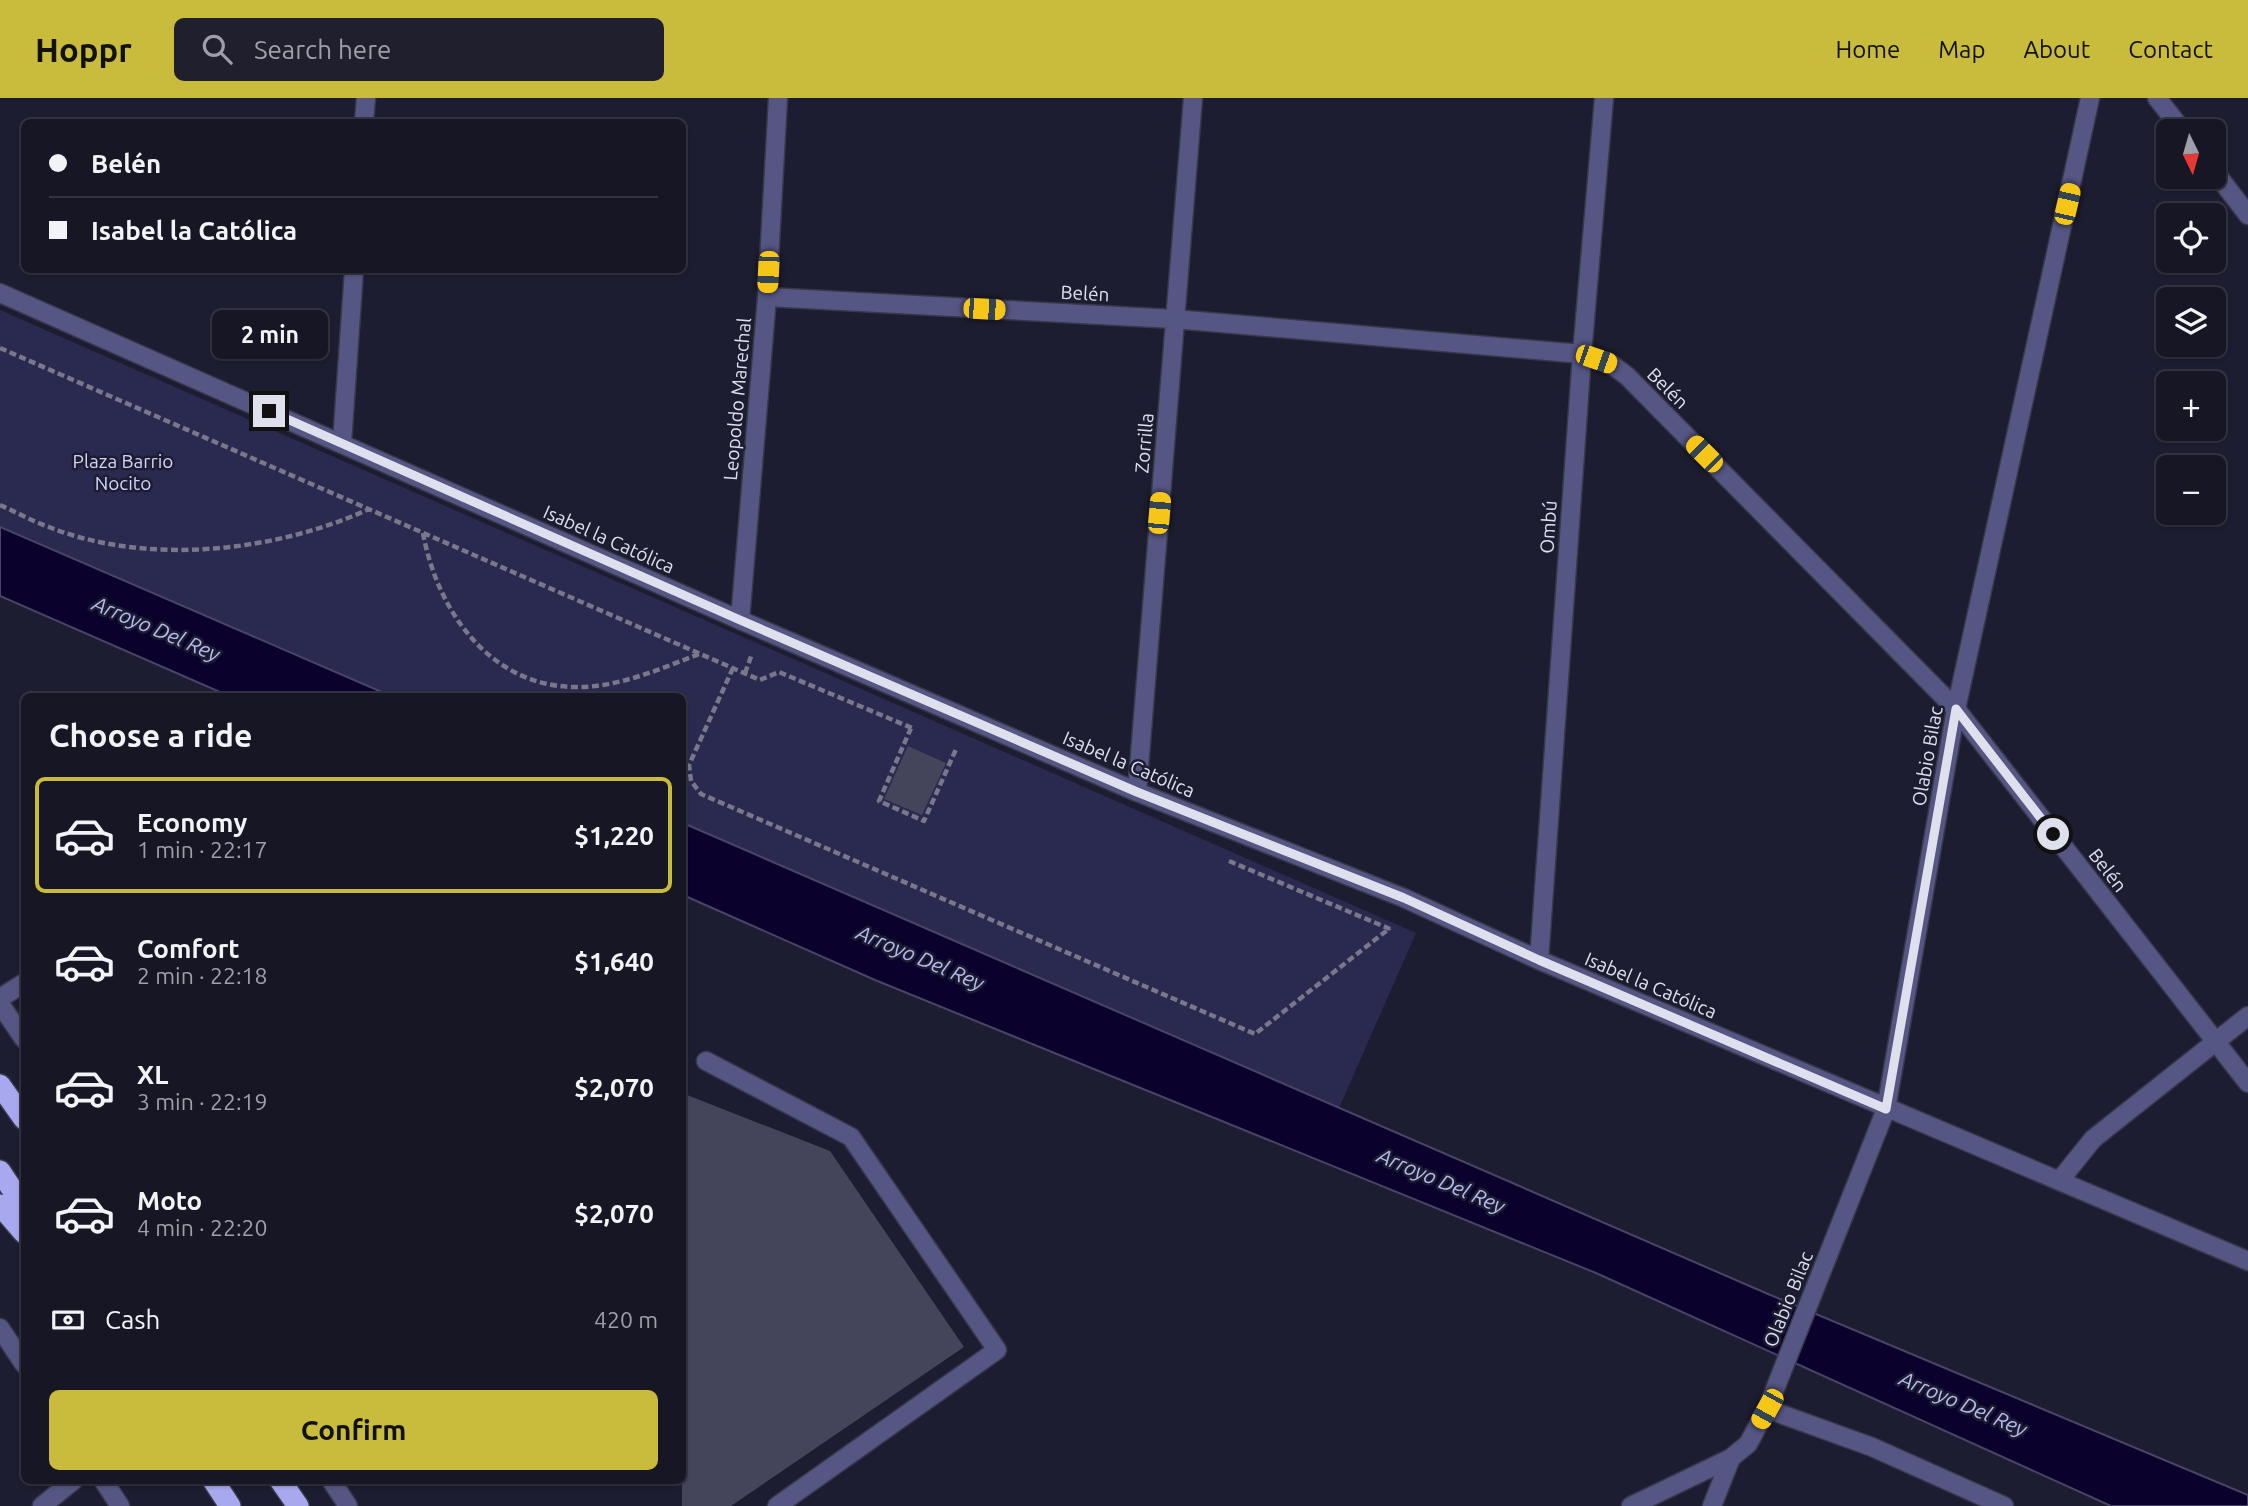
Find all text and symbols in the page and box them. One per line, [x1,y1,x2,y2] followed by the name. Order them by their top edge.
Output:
[174,18,664,81] search box
[198,30,236,68] icon: search
[35,31,132,68] text: Hoppr
[254,35,391,64] text: Search here
[1835,36,1900,63] text: Home
[1938,36,1985,63] text: Map
[2023,36,2090,63] text: About
[2128,36,2213,63] text: Contact
[2156,119,2226,189] north arrow
[2156,119,2226,525] map controls
[91,149,161,178] text: Belén
[2053,181,2082,227] car
[2156,203,2226,273] button: locate
[91,216,297,245] text: Isabel la Católica
[757,250,780,294] car
[1060,281,1110,305] street label: Belén
[2156,287,2226,357] button: layers
[963,297,1006,321] car
[211,310,327,358] callout: 2 min
[719,317,755,481] street label: Leopoldo Marechal
[241,322,299,347] text: 2 min
[1573,342,1620,376] car
[1643,363,1693,413] street label: Belén
[2156,371,2226,441] button: +
[253,395,285,427] route end
[1130,412,1158,474] street label: Zorrilla
[1682,432,1727,476] car
[73,450,173,494] park label: Plaza Barrio Nocito
[2156,455,2226,525] button: −
[1147,491,1172,535] car
[540,500,678,578] street label: Isabel la Católica
[1535,500,1561,554] street label: Ombú
[88,590,225,666] water label: Arroyo Del Rey
[1907,704,1947,808] street label: Olabio Bilac
[49,717,252,753] text: Choose a ride
[1060,726,1198,802] street label: Isabel la Católica
[53,804,116,867] icon: car
[137,808,247,837] text: Economy
[2037,818,2069,850] route start
[574,821,654,850] text: $1,220
[137,837,268,862] text: 1 min · 22:17
[2084,844,2132,896] street label: Belén
[852,919,989,995] water label: Arroyo Del Rey
[53,930,116,993] icon: car
[137,934,240,963] text: Comfort
[574,947,654,976] text: $1,640
[1582,947,1720,1023] street label: Isabel la Católica
[137,963,268,988] text: 2 min · 22:18
[53,1056,116,1119] icon: car
[137,1060,168,1089] text: XL
[574,1073,654,1102] text: $2,070
[137,1089,268,1114] text: 3 min · 22:19
[1373,1142,1510,1218] water label: Arroyo Del Rey
[53,1182,116,1245] icon: car
[137,1186,202,1215] text: Moto
[574,1199,654,1228] text: $2,070
[137,1215,268,1240] text: 4 min · 22:20
[1759,1248,1817,1350] street label: Olabio Bilac
[49,1301,87,1339] icon: cash
[105,1305,160,1334] text: Cash
[594,1307,658,1332] text: 420 m
[1895,1365,2032,1441] water label: Arroyo Del Rey
[1748,1386,1787,1432] car
[49,1390,658,1470] button: Confirm

